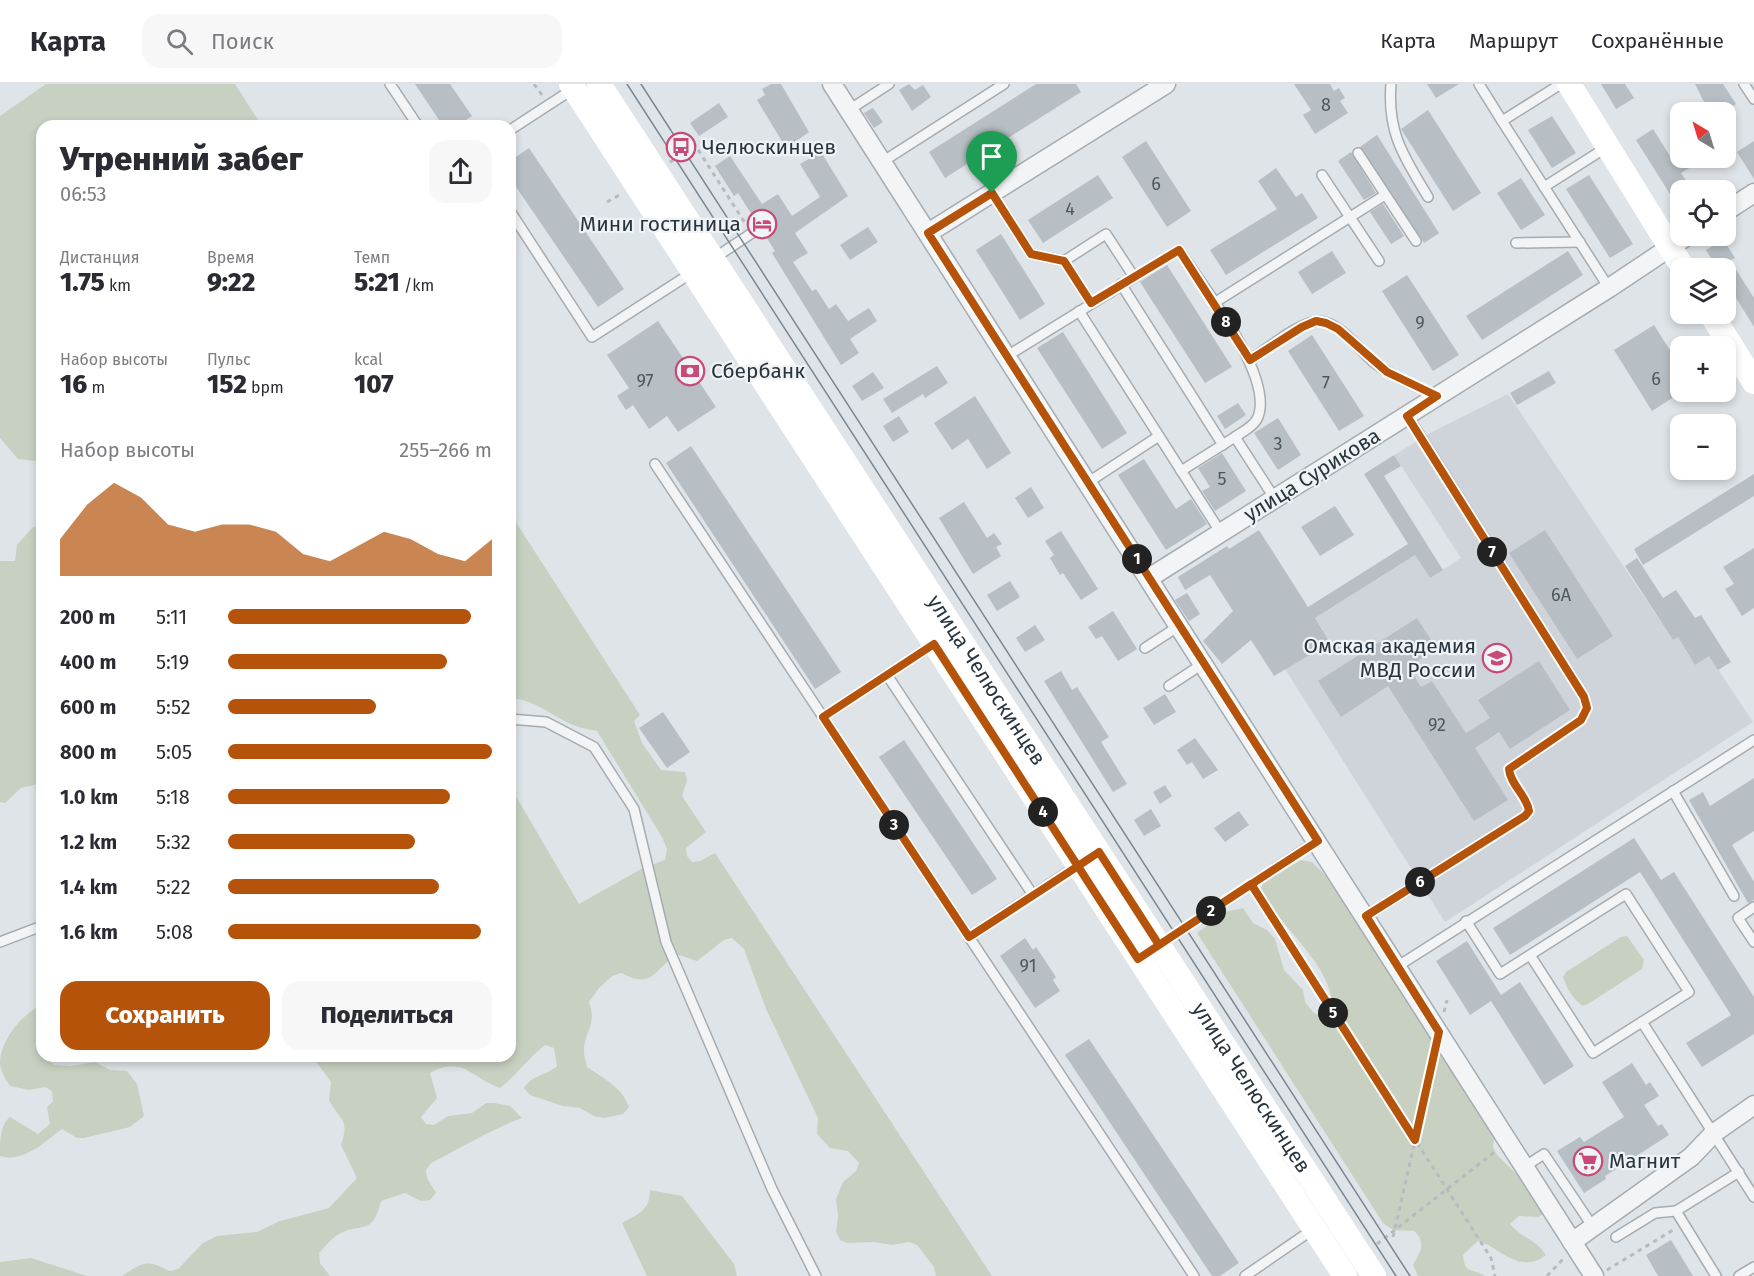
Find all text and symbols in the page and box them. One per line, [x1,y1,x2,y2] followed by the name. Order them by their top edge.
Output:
[142,14,562,68] search box
[30,25,106,58] text: Карта
[163,25,196,58] icon: search
[211,28,274,55] text: Поиск
[1380,28,1436,54] text: Карта
[1469,28,1558,54] text: Маршрут
[1591,28,1724,54] text: Сохранённые
[1321,94,1331,116] house number: 8
[1670,102,1736,168] north arrow
[1670,102,1736,480] map controls
[665,131,697,163] bus stop icon: Челюскинцев
[966,131,1017,193] pin
[702,134,836,160] place label: Челюскинцев
[60,139,303,179] text: Утренний забег
[429,140,492,203] button: share
[975,140,1008,173] icon: arrive
[1151,173,1161,195] house number: 6
[1670,180,1736,246] button: locate
[60,182,107,206] text: 06:53
[1065,198,1075,220] house number: 4
[746,208,778,240] hotel icon: Мини гостиница
[580,211,741,237] place label: Мини гостиница
[60,248,140,267] text: Дистанция
[207,248,255,267] text: Время
[354,248,390,267] text: Темп
[1670,258,1736,324] button: layers
[60,267,105,298] text: 1.75
[207,267,255,298] text: 9:22
[354,267,400,298] text: 5:21
[105,276,131,295] text: km
[400,276,434,295] text: /km
[1211,307,1241,337] pin: 8
[1221,312,1231,331] text: 8
[1415,312,1425,334] house number: 9
[1670,336,1736,402] button: +
[60,350,168,369] text: Набор высоты
[207,350,251,369] text: Пульс
[354,350,383,369] text: kcal
[674,355,706,387] bank icon: Сбербанк
[711,358,805,384] place label: Сбербанк
[1651,368,1661,390] house number: 6
[60,369,87,400] text: 16
[207,369,247,400] text: 152
[354,369,394,400] text: 107
[636,370,654,392] house number: 97
[1322,372,1330,394] house number: 7
[87,378,105,397] text: m
[247,378,284,397] text: bpm
[1670,414,1736,480] button: −
[1239,423,1385,527] street label: улица Сурикова
[1274,433,1282,455] house number: 3
[60,438,195,462] text: Набор высоты
[399,438,492,462] text: 255–266 m
[1217,468,1227,490] house number: 5
[1477,537,1507,567] pin: 7
[1488,542,1496,561] text: 7
[1122,544,1152,574] pin: 1
[1133,549,1141,568] text: 1
[1551,584,1572,606] house number: 6А
[922,590,1051,770] street label: улица Челюскинцев
[60,605,115,629] text: 200 m
[156,605,187,629] text: 5:11
[1303,633,1476,683] place label: Омская академия МВД России
[1481,642,1513,674] school or university icon: Омская академия МВД России
[60,650,116,674] text: 400 m
[156,650,189,674] text: 5:19
[60,695,116,719] text: 600 m
[156,695,191,719] text: 5:52
[1428,714,1446,736] house number: 92
[60,740,117,764] text: 800 m
[156,740,192,764] text: 5:05
[60,785,118,809] text: 1.0 km
[156,785,190,809] text: 5:18
[1028,797,1058,827] pin: 4
[1038,802,1048,821] text: 4
[879,810,909,840] pin: 3
[890,815,898,834] text: 3
[60,830,117,854] text: 1.2 km
[156,830,191,854] text: 5:32
[1405,867,1435,897] pin: 6
[1415,872,1425,891] text: 6
[60,875,118,899] text: 1.4 km
[156,875,191,899] text: 5:22
[1196,896,1226,926] pin: 2
[1207,901,1215,920] text: 2
[60,920,118,944] text: 1.6 km
[156,920,193,944] text: 5:08
[1020,955,1036,977] house number: 91
[60,981,270,1050] button: Сохранить
[282,981,492,1050] button: Поделиться
[1187,997,1316,1178] street label: улица Челюскинцев
[1318,998,1348,1028] pin: 5
[1329,1003,1337,1022] text: 5
[1572,1145,1604,1177] supermarket icon: Магнит
[1609,1148,1681,1174] place label: Магнит

